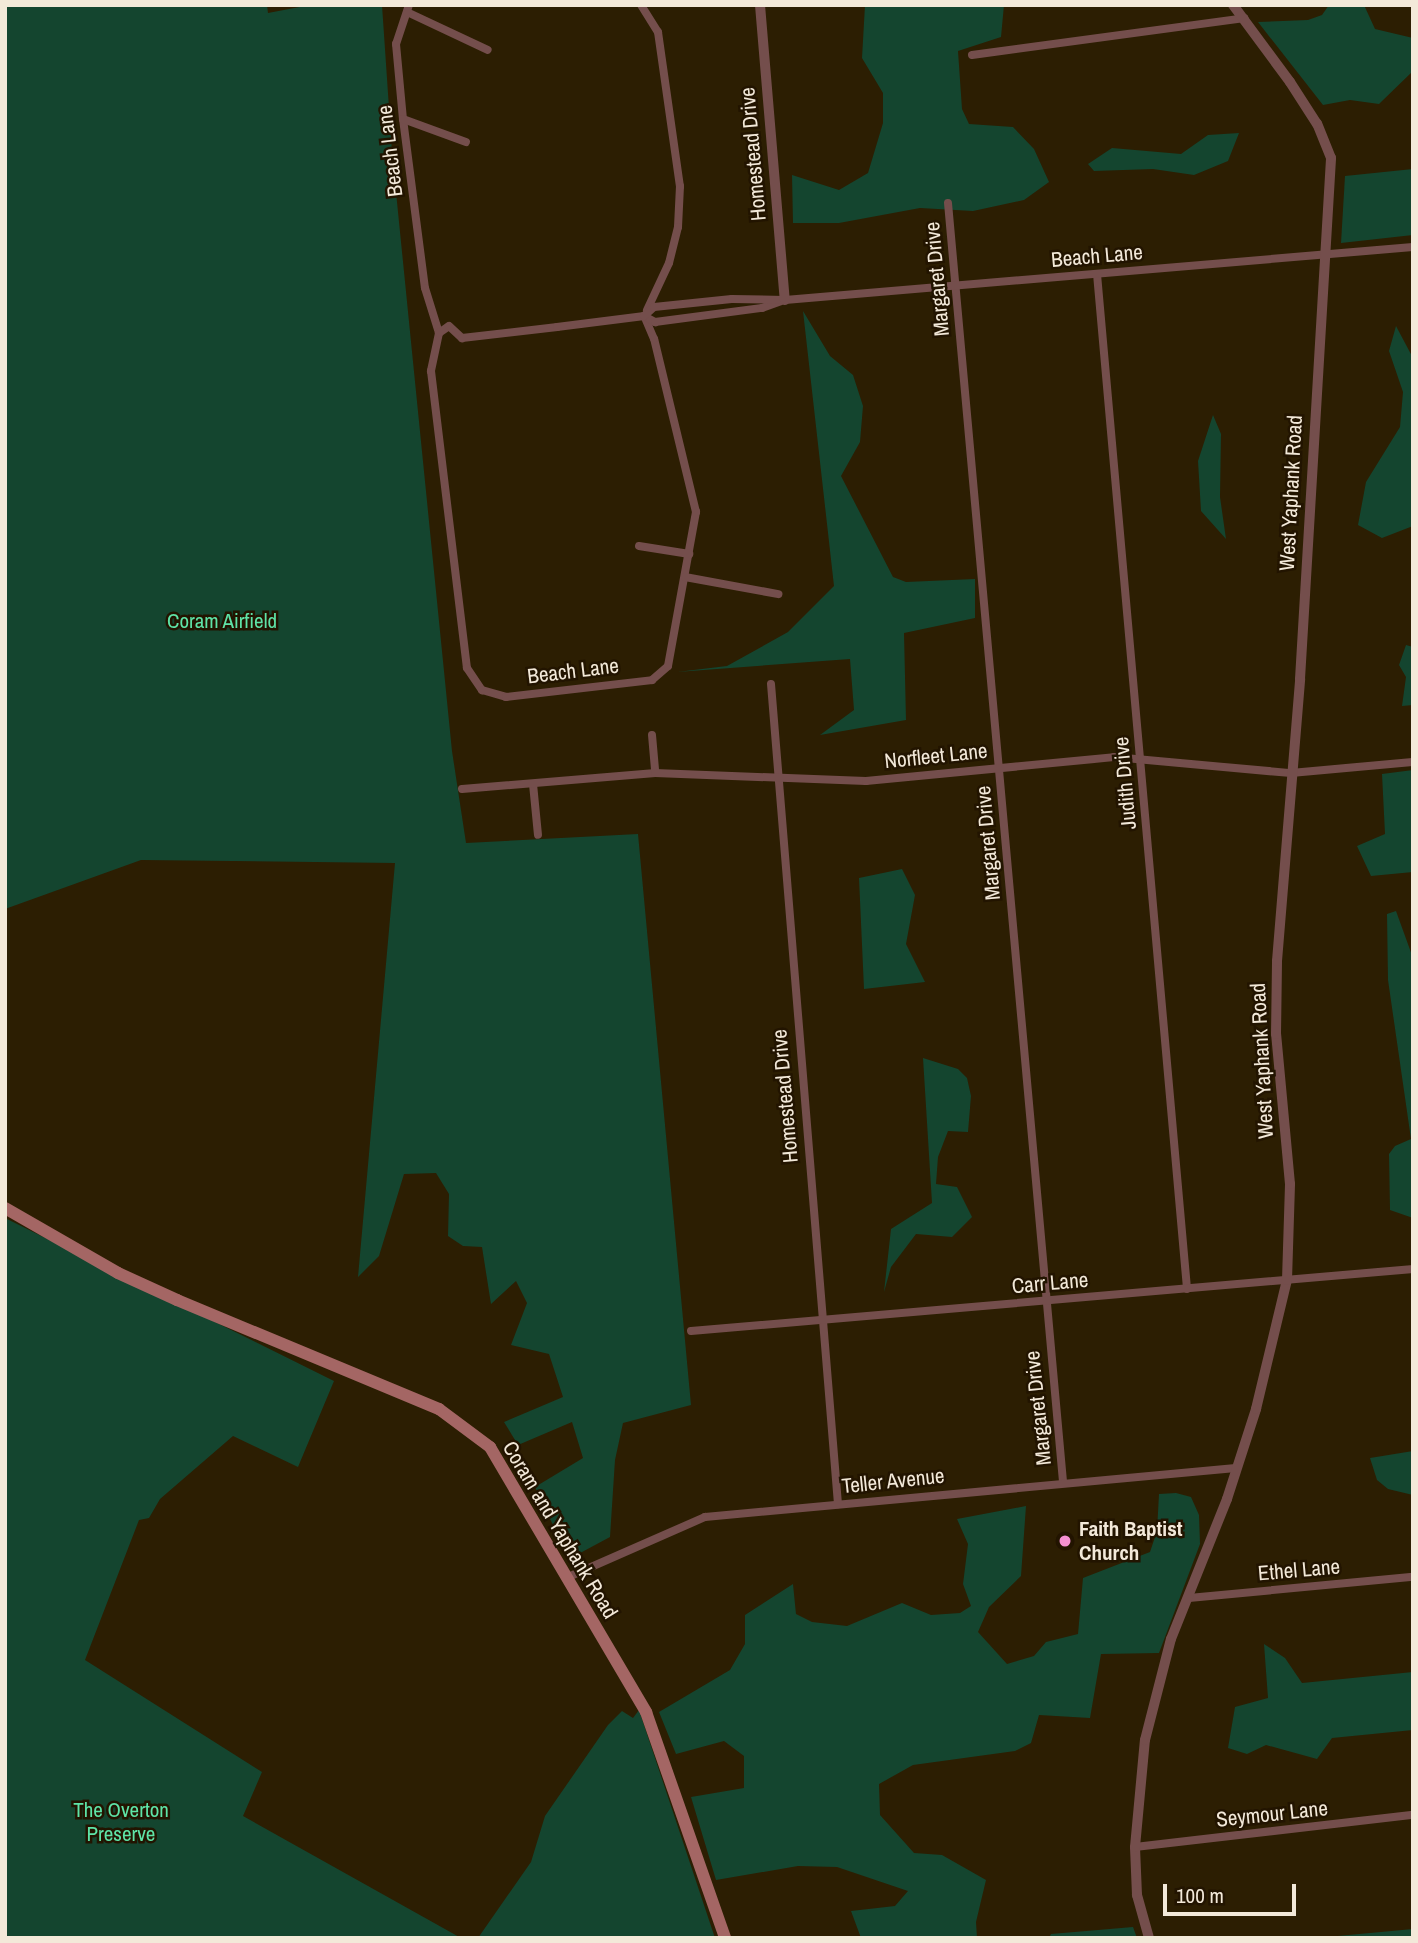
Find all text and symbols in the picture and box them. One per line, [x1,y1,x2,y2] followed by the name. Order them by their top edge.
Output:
[735,86,771,222] street label: Homestead Drive
[372,104,408,198] street label: Beach Lane
[919,221,955,337] street label: Margaret Drive
[1050,239,1144,273] street label: Beach Lane
[1274,414,1308,572] street label: West Yaphank Road
[166,608,278,634] park label: Coram Airfield
[526,653,620,689] street label: Beach Lane
[1108,736,1142,830] street label: Judith Drive
[883,738,989,774] street label: Norfleet Lane
[970,785,1006,901] street label: Margaret Drive
[1245,982,1279,1140] street label: West Yaphank Road
[767,1028,803,1164] street label: Homestead Drive
[1011,1267,1089,1299] street label: Carr Lane
[1019,1350,1057,1466] street label: Margaret Drive
[497,1437,623,1623] street label: Coram and Yaphank Road
[840,1463,946,1499] street label: Teller Avenue
[1079,1516,1182,1566] place label: Faith Baptist Church
[1057,1533,1073,1549] marker: Faith Baptist Church
[1257,1554,1341,1586] street label: Ethel Lane
[1215,1796,1329,1832] street label: Seymour Lane
[73,1797,169,1847] park label: The Overton Preserve
[1166,1870,1299,1914] scale bar
[1176,1881,1224,1910] text: 100 m

